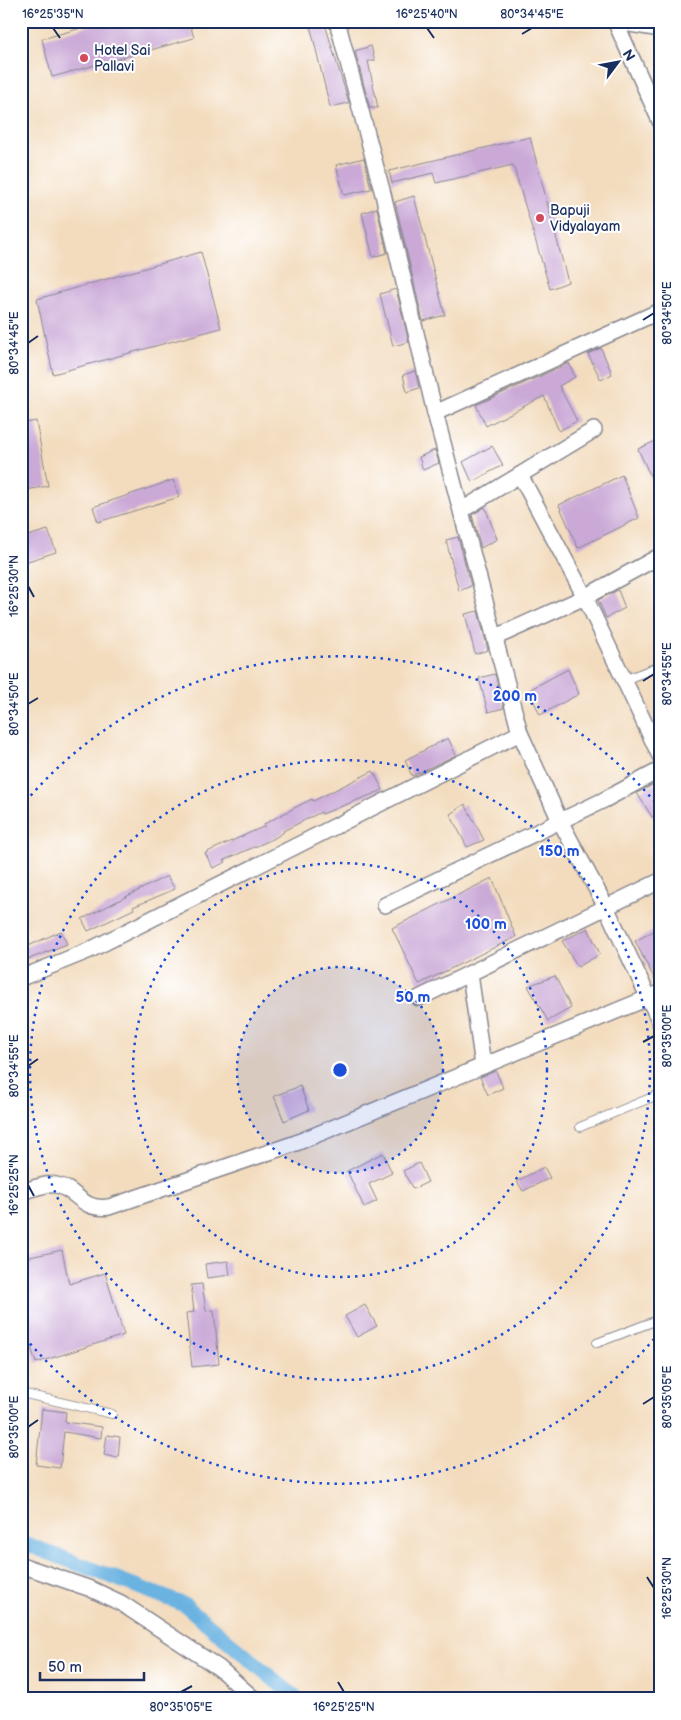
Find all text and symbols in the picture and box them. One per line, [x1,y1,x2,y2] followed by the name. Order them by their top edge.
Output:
[22,7,84,22] text: 16°25'35"N
[396,7,458,22] text: 16°25'40"N
[500,7,564,22] text: 80°34'45"E
[594,38,644,88] north arrow
[94,42,151,75] place label: Hotel Sai Pallavi
[619,46,639,64] text: N
[78,52,90,64] marker: Hotel Sai Pallavi
[550,202,620,235] place label: Bapuji Vidyalayam
[534,212,546,224] marker: Bapuji Vidyalayam
[660,281,675,345] text: 80°34'50"E
[7,311,22,375] text: 80°34'45"E
[7,555,22,617] text: 16°25'30"N
[660,642,675,706] text: 80°34'55"E
[7,672,22,736] text: 80°34'50"E
[493,687,537,706] text: 200 m
[538,842,580,861] text: 150 m
[465,915,507,934] text: 100 m
[396,988,431,1007] text: 50 m
[660,1004,675,1068] text: 80°35'00"E
[7,1034,22,1098] text: 80°34'55"E
[331,1061,349,1079] centre of rings
[7,1154,22,1216] text: 16°25'25"N
[660,1365,675,1428] text: 80°35'05"E
[7,1395,22,1459] text: 80°35'00"E
[660,1557,675,1619] text: 16°25'30"N
[40,1650,144,1682] scale bar
[48,1658,82,1677] text: 50 m
[150,1700,213,1715] text: 80°35'05"E
[313,1700,375,1715] text: 16°25'25"N

